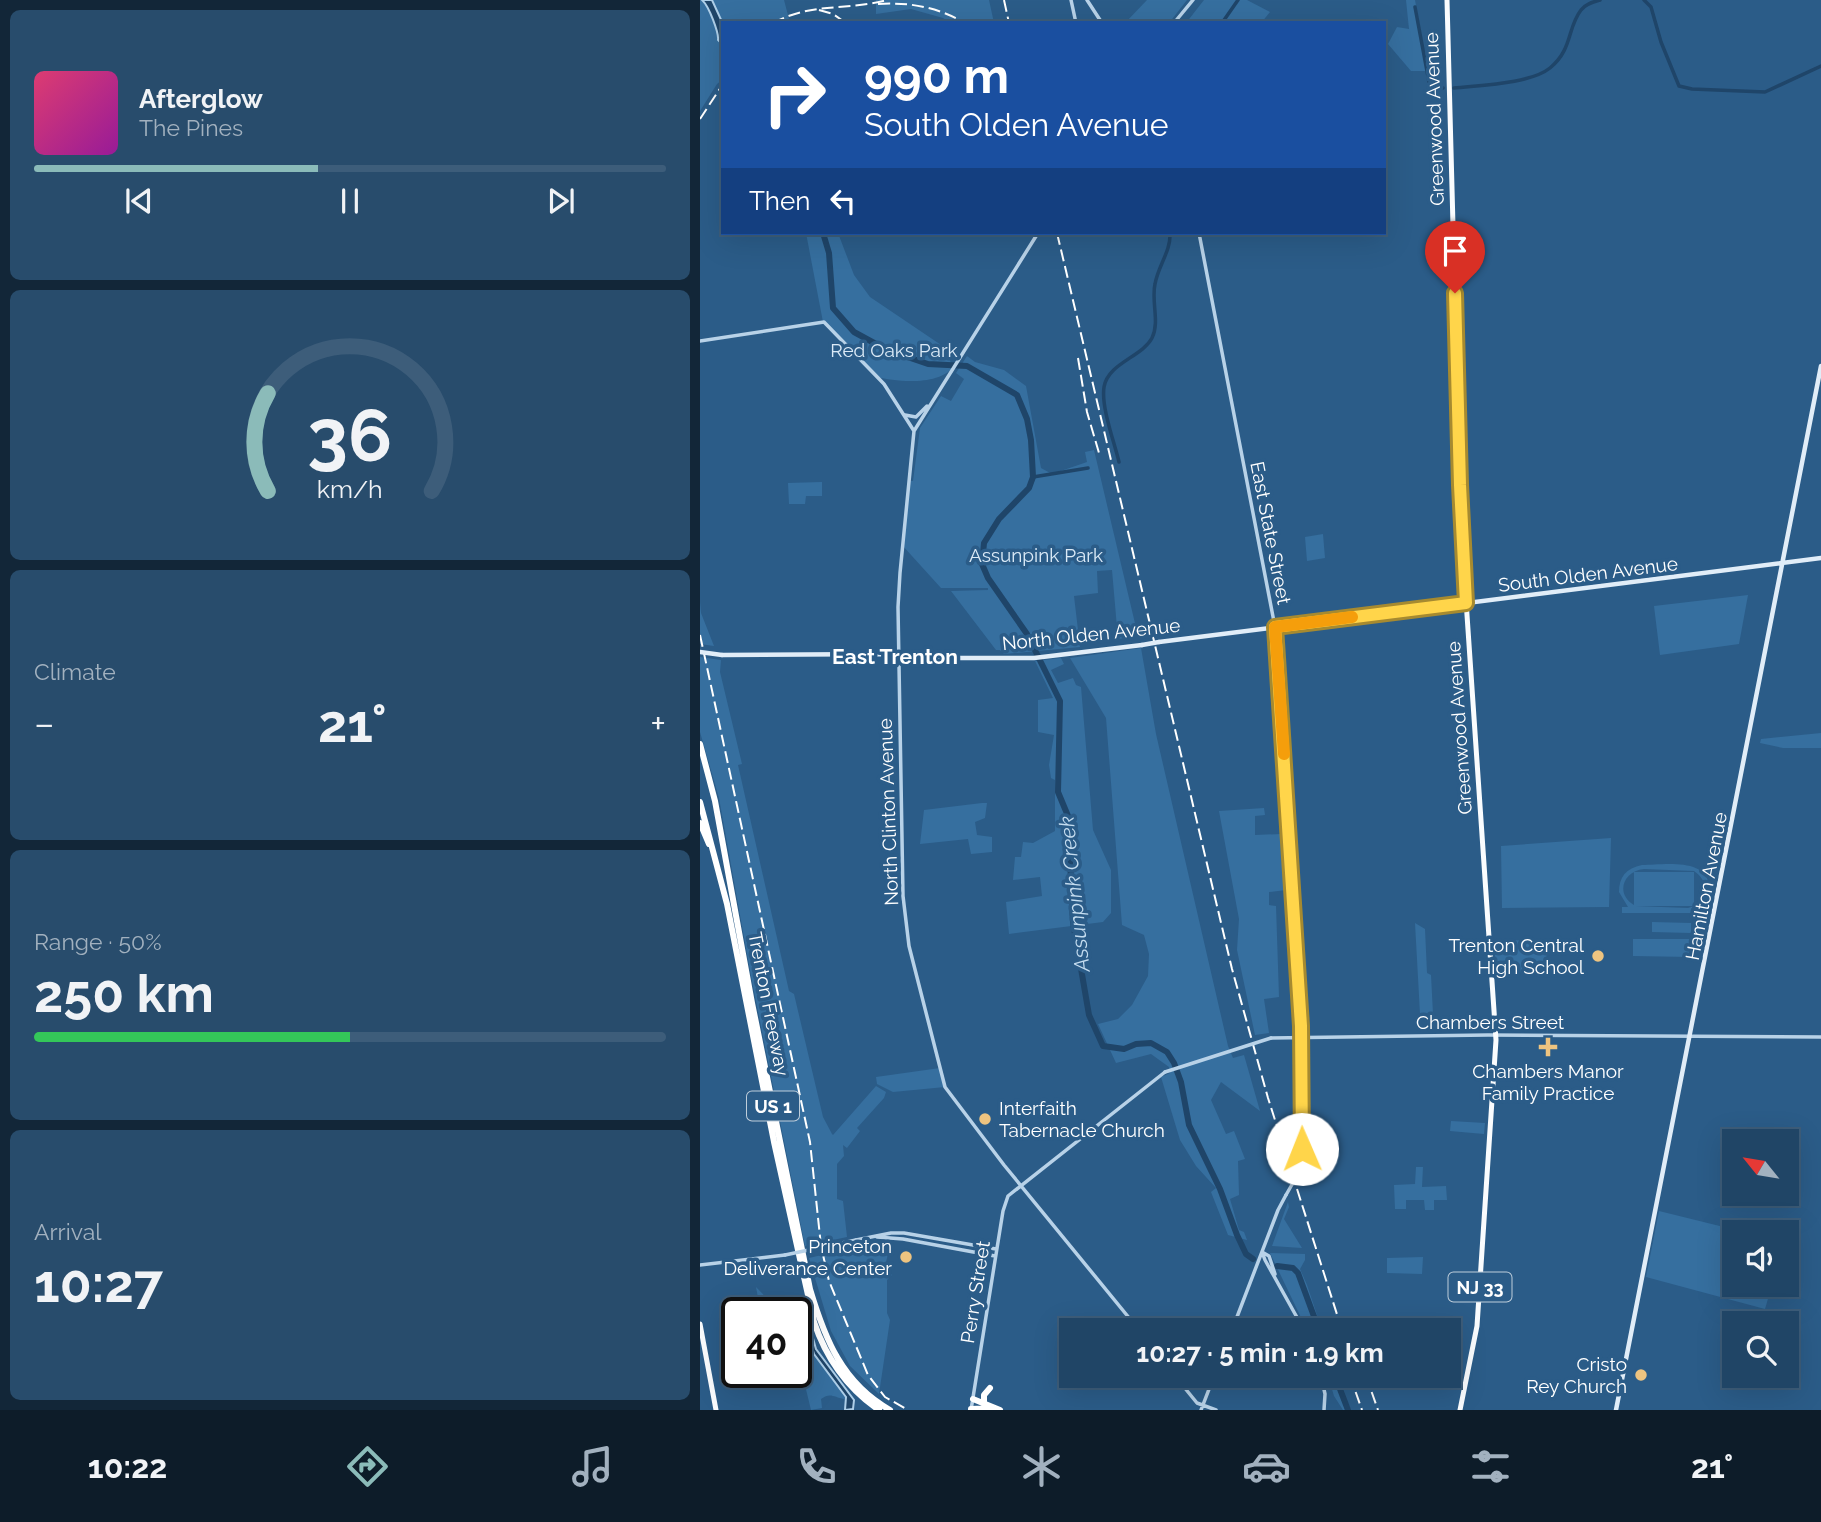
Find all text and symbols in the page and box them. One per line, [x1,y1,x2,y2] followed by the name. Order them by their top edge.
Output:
[1420,32,1448,206] street label: Greenwood Avenue
[864,47,1009,104] text: 990 m
[749,49,840,140] icon: right
[139,84,263,114] text: Afterglow
[864,106,1169,143] text: South Olden Avenue
[139,114,243,141] text: The Pines
[120,182,158,220] icon: previous
[331,182,369,220] icon: pause
[542,182,580,220] icon: next
[824,182,862,220] icon: left
[749,186,810,216] text: Then
[1425,221,1485,293] pin
[1436,232,1474,270] icon: arrive
[830,339,958,361] park label: Red Oaks Park
[308,393,392,478] text: 36
[1246,460,1296,607] street label: East State Street
[317,474,383,504] text: km/h
[969,544,1103,566] park label: Assunpink Park
[1497,552,1679,596] street label: South Olden Avenue
[1001,614,1181,654] street label: North Olden Avenue
[1442,641,1476,815] street label: Greenwood Avenue
[832,644,958,669] district label: East Trenton
[34,658,116,685] text: Climate
[318,693,387,754] text: 21°
[34,701,54,746] text: −
[650,701,666,746] text: +
[874,718,902,906] street label: North Clinton Avenue
[1681,810,1731,962] street label: Hamilton Avenue
[1053,815,1095,974] water label: Assunpink Creek
[34,928,162,955] text: Range · 50%
[744,930,794,1078] street label: Trenton Freeway
[1449,934,1585,978] place label: Trenton Central High School
[1590,948,1606,964] marker: Trenton Central High School
[34,963,214,1024] text: 250 km
[1416,1011,1565,1033] street label: Chambers Street
[1538,1037,1558,1057] marker: Chambers Manor Family Practice
[1472,1060,1624,1104] place label: Chambers Manor Family Practice
[747,1092,799,1120] road number: US 1
[999,1097,1165,1141] place label: Interfaith Tabernacle Church
[977,1111,993,1127] marker: Interfaith Tabernacle Church
[1265,1112,1339,1186] position arrow
[1722,1129,1799,1206] north arrow
[1722,1129,1799,1388] map controls
[34,1218,101,1245] text: Arrival
[1722,1220,1799,1297] button: sound
[723,1235,892,1279] place label: Princeton Deliverance Center
[956,1239,994,1345] street label: Perry Street
[898,1249,914,1265] marker: Princeton Deliverance Center
[34,1253,163,1314] text: 10:27
[1448,1272,1512,1302] road number: NJ 33
[721,1297,812,1388] speed limit sign: 40
[1722,1311,1799,1388] button: search
[1136,1338,1384,1368] text: 10:27 · 5 min · 1.9 km
[1526,1353,1627,1397] place label: Cristo Rey Church
[1633,1367,1649,1383] marker: Cristo Rey Church
[343,1442,392,1491] icon: directions
[568,1442,617,1491] icon: music
[792,1442,841,1491] icon: phone
[1017,1442,1066,1491] icon: climate
[1242,1442,1291,1491] icon: car
[1466,1442,1515,1491] icon: filters
[88,1448,167,1485] text: 10:22
[1691,1448,1733,1485] text: 21°

